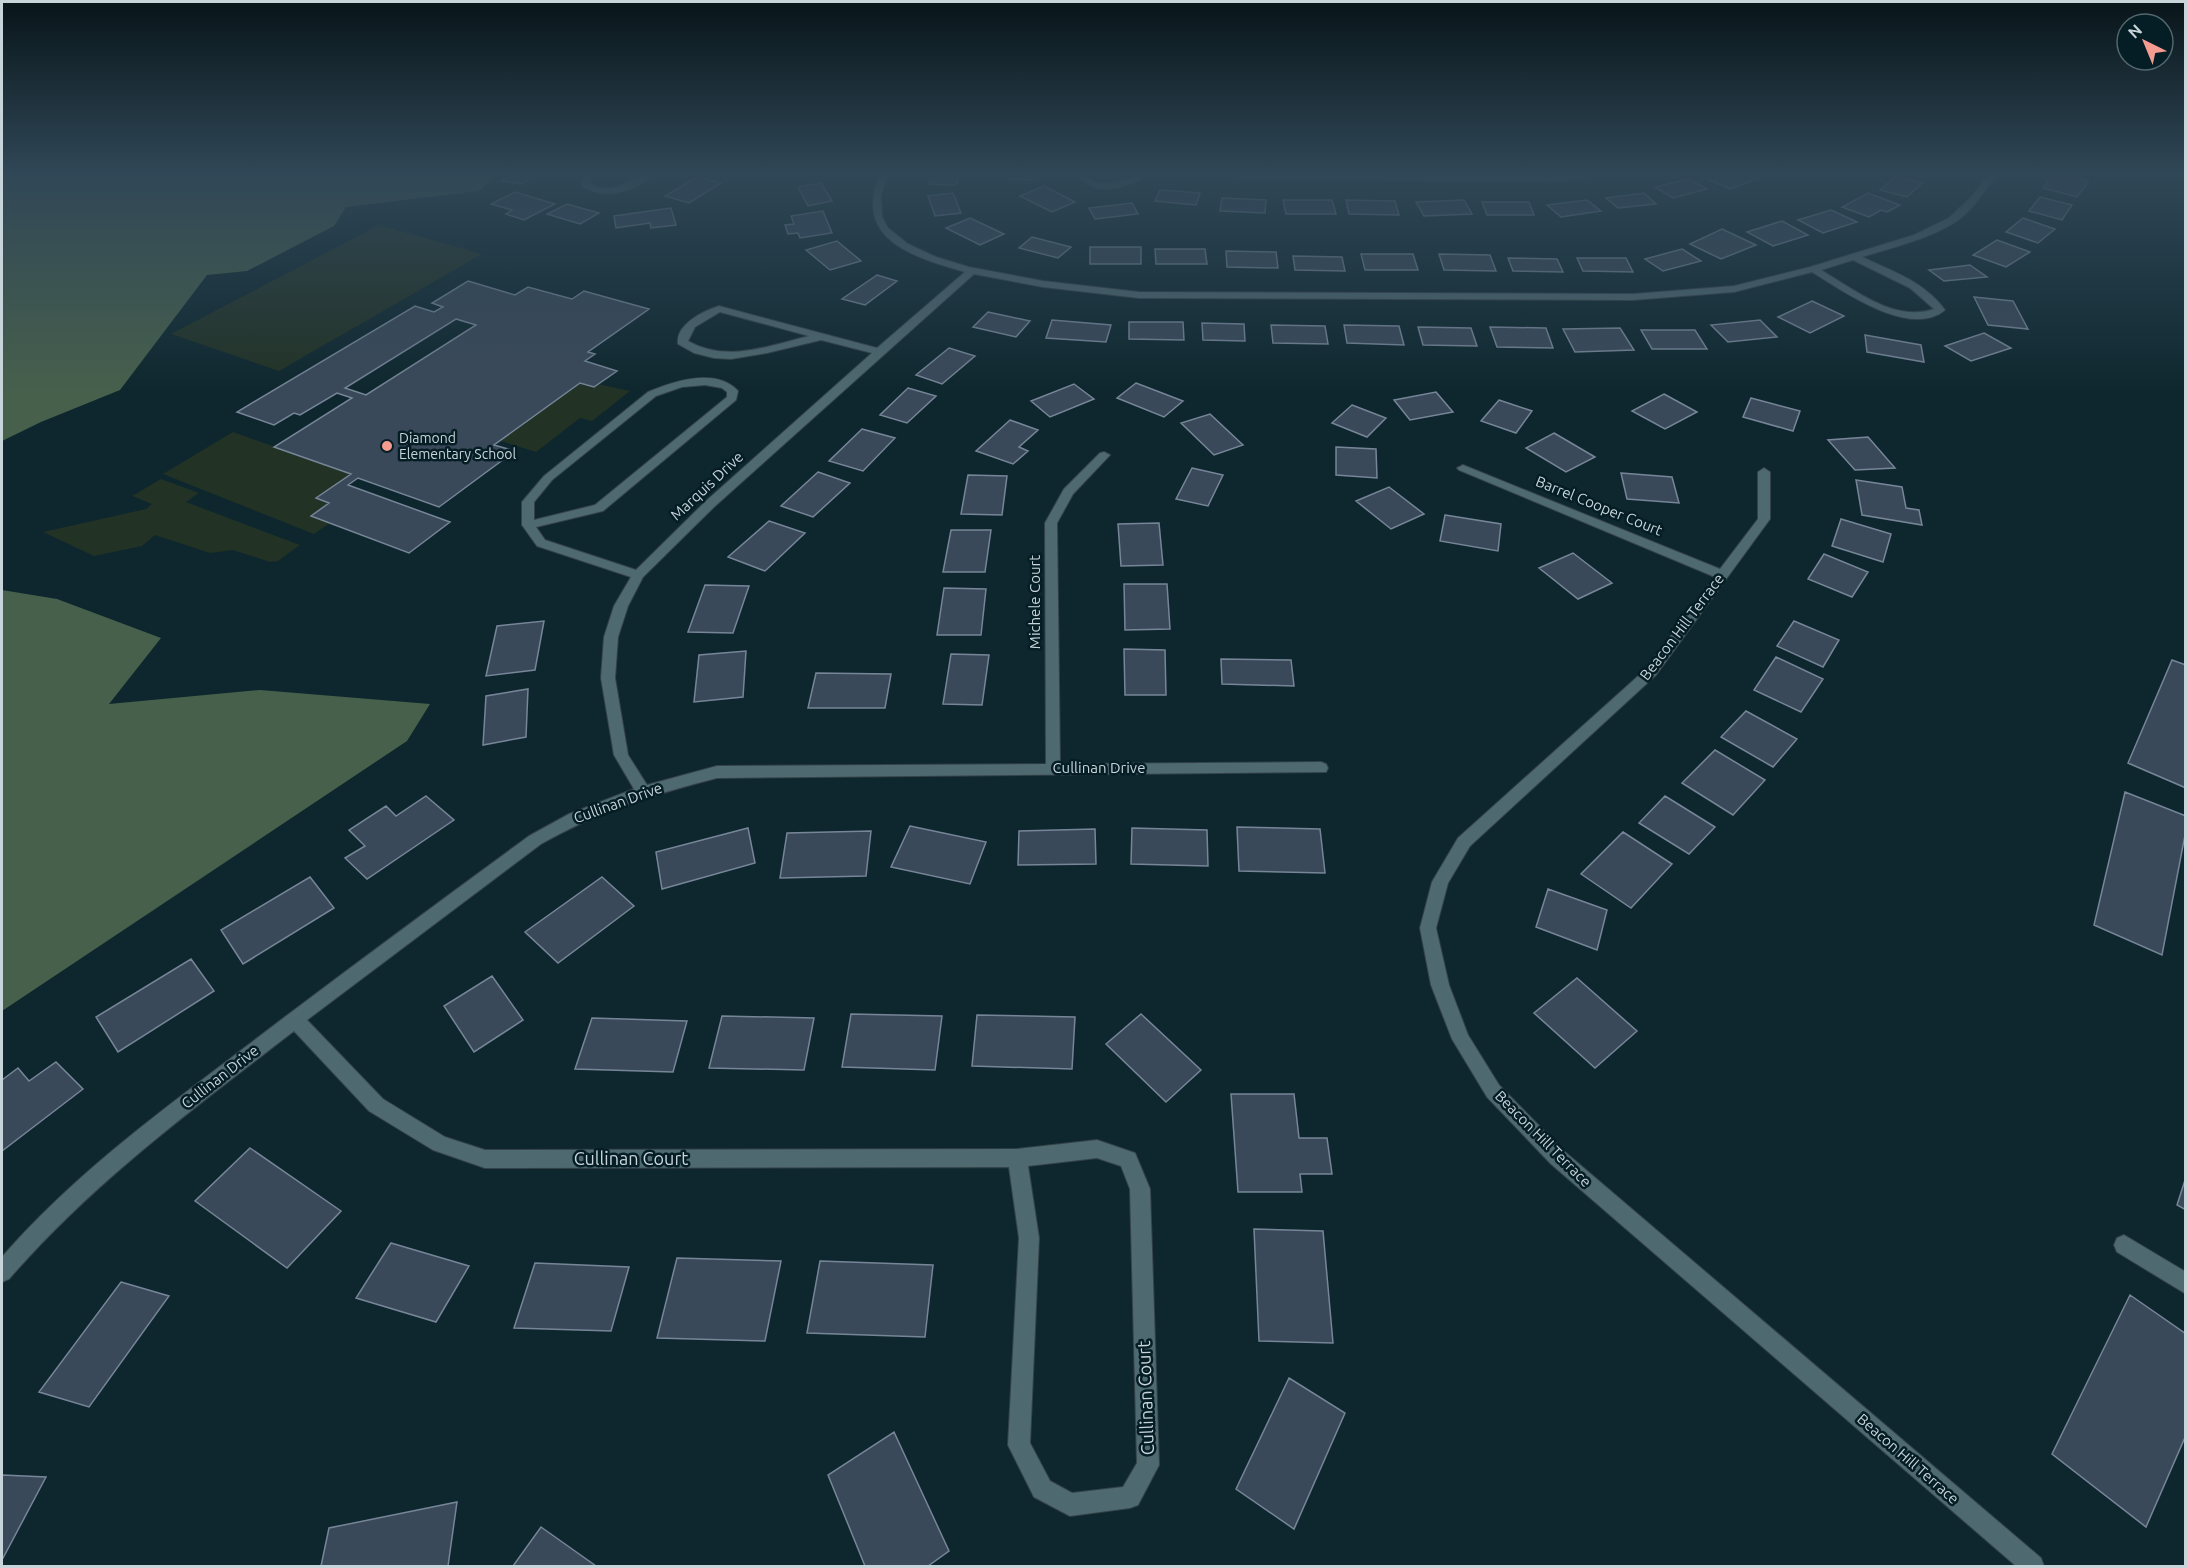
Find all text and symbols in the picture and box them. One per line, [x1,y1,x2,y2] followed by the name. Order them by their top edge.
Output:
[2115,12,2175,72] north arrow
[2124,20,2145,42] text: N
[399,430,517,462] place label: Diamond Elementary School
[380,439,394,453] marker: Diamond Elementary School
[667,448,746,523] street label: Marquis Drive
[1533,472,1665,539] street label: Barrel Cooper Court
[1026,555,1043,649] street label: Michele Court
[1636,570,1727,683] street label: Beacon Hill Terrace
[1053,759,1145,776] street label: Cullinan Drive
[571,779,664,826] street label: Cullinan Drive
[178,1041,262,1112] street label: Cullinan Drive
[1492,1087,1595,1190] street label: Beacon Hill Terrace
[574,1148,688,1168] street label: Cullinan Court
[1133,1340,1157,1456] street label: Cullinan Court
[1854,1410,1963,1507] street label: Beacon Hill Terrace

